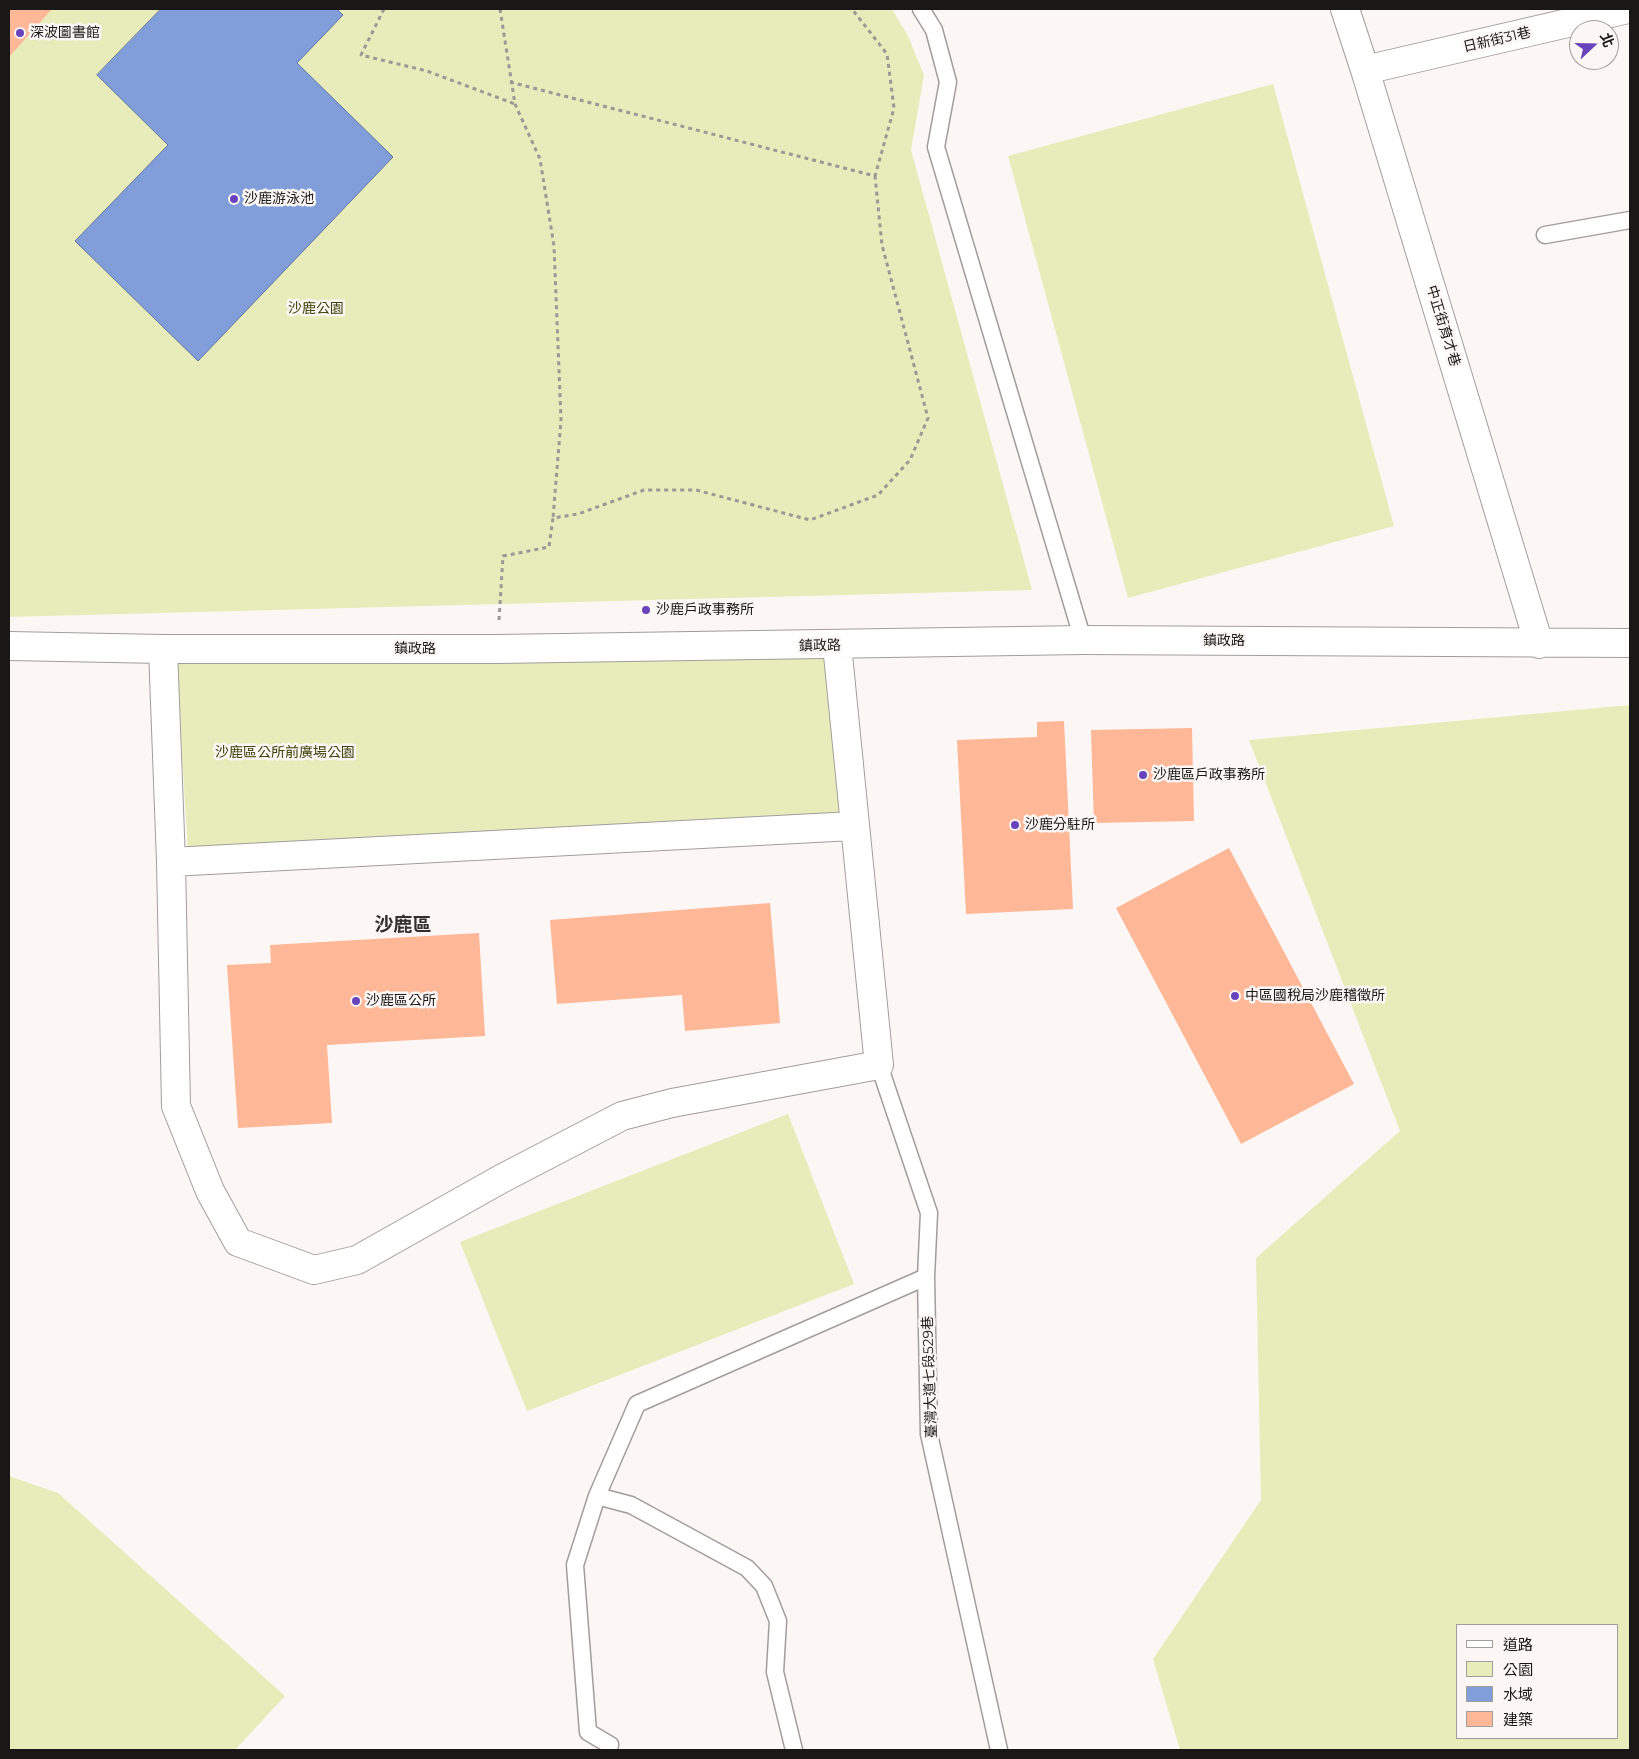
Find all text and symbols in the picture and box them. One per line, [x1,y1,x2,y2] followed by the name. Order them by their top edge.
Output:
[1569,20,1619,70] north arrow
[1462,24,1532,56] street label: 日新街31巷
[30,25,100,41] place label: 深波圖書館
[14,27,26,39] marker: 深波圖書館
[1596,30,1618,50] text: 北
[244,191,314,207] place label: 沙鹿游泳池
[228,193,240,205] marker: 沙鹿游泳池
[1423,283,1463,369] street label: 中正街育才巷
[288,301,344,317] park label: 沙鹿公園
[656,602,754,618] place label: 沙鹿戶政事務所
[640,604,652,616] marker: 沙鹿戶政事務所
[1203,633,1245,649] street label: 鎮政路
[799,637,841,655] street label: 鎮政路
[394,641,436,657] street label: 鎮政路
[215,745,355,761] park label: 沙鹿區公所前廣場公園
[1153,767,1265,783] place label: 沙鹿區戶政事務所
[1137,769,1149,781] marker: 沙鹿區戶政事務所
[1025,817,1095,833] place label: 沙鹿分駐所
[1009,819,1021,831] marker: 沙鹿分駐所
[375,914,431,936] district label: 沙鹿區
[1245,988,1385,1004] place label: 中區國稅局沙鹿稽徵所
[1229,990,1241,1002] marker: 中區國稅局沙鹿稽徵所
[366,993,436,1009] place label: 沙鹿區公所
[350,995,362,1007] marker: 沙鹿區公所
[919,1316,941,1438] street label: 臺灣大道七段529巷
[1456,1624,1619,1739] legend
[1503,1635,1533,1654] text: 道路
[1503,1660,1533,1679] text: 公園
[1503,1685,1533,1704] text: 水域
[1503,1710,1533,1729] text: 建築

